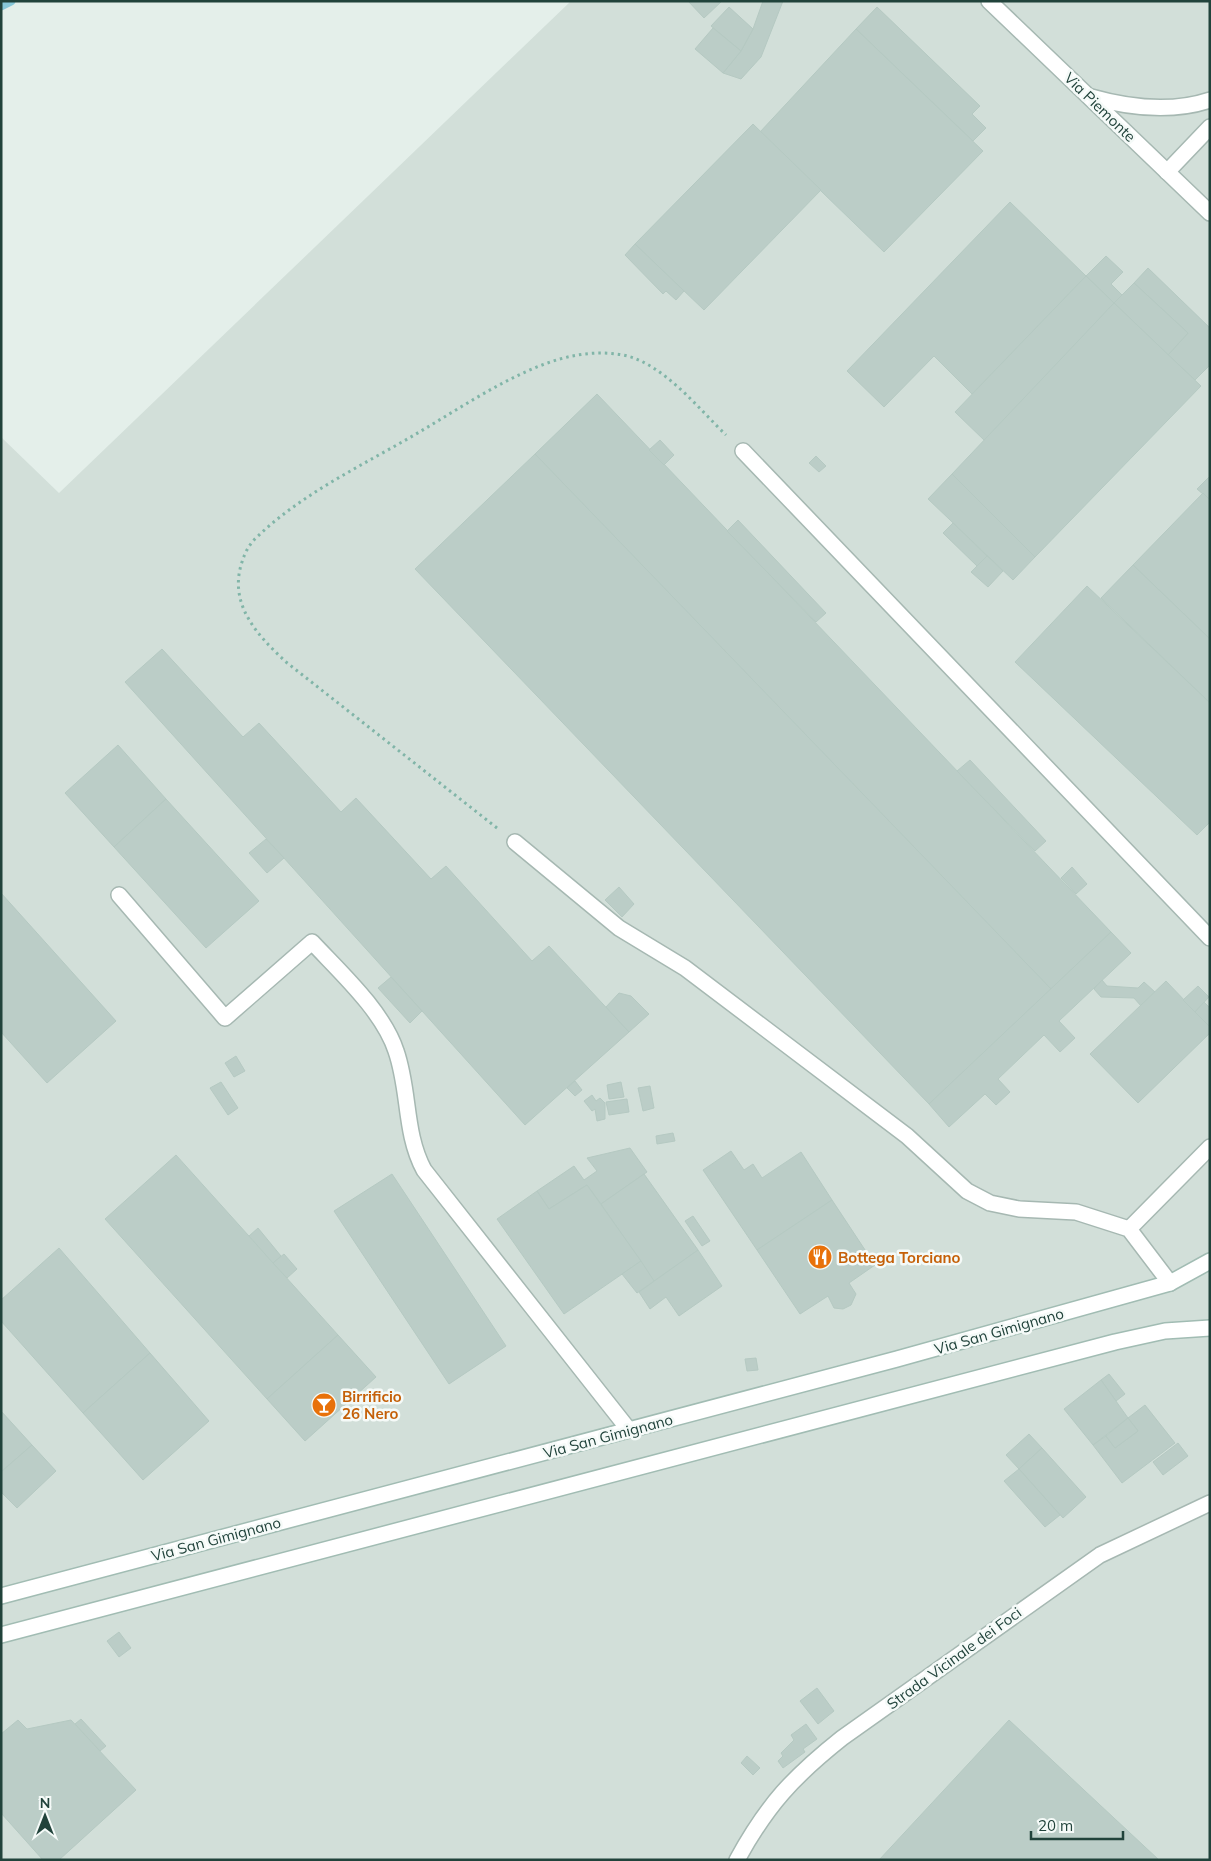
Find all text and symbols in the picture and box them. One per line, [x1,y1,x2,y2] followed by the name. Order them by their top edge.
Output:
[1060,68,1140,146] street label: Via Piemonte
[807,1244,833,1270] restaurant icon: Bottega Torciano
[838,1248,961,1267] place label: Bottega Torciano
[932,1303,1066,1359] street label: Via San Gimignano
[342,1387,402,1423] place label: Birrificio 26 Nero
[311,1392,337,1418] bar icon: Birrificio 26 Nero
[541,1410,675,1462] street label: Via San Gimignano
[149,1513,283,1565] street label: Via San Gimignano
[883,1603,1025,1713] street label: Strada Vicinale dei Foci
[20,1791,70,1841] north arrow
[40,1794,50,1812] text: N
[1031,1808,1124,1840] scale bar
[1038,1816,1073,1835] text: 20 m

